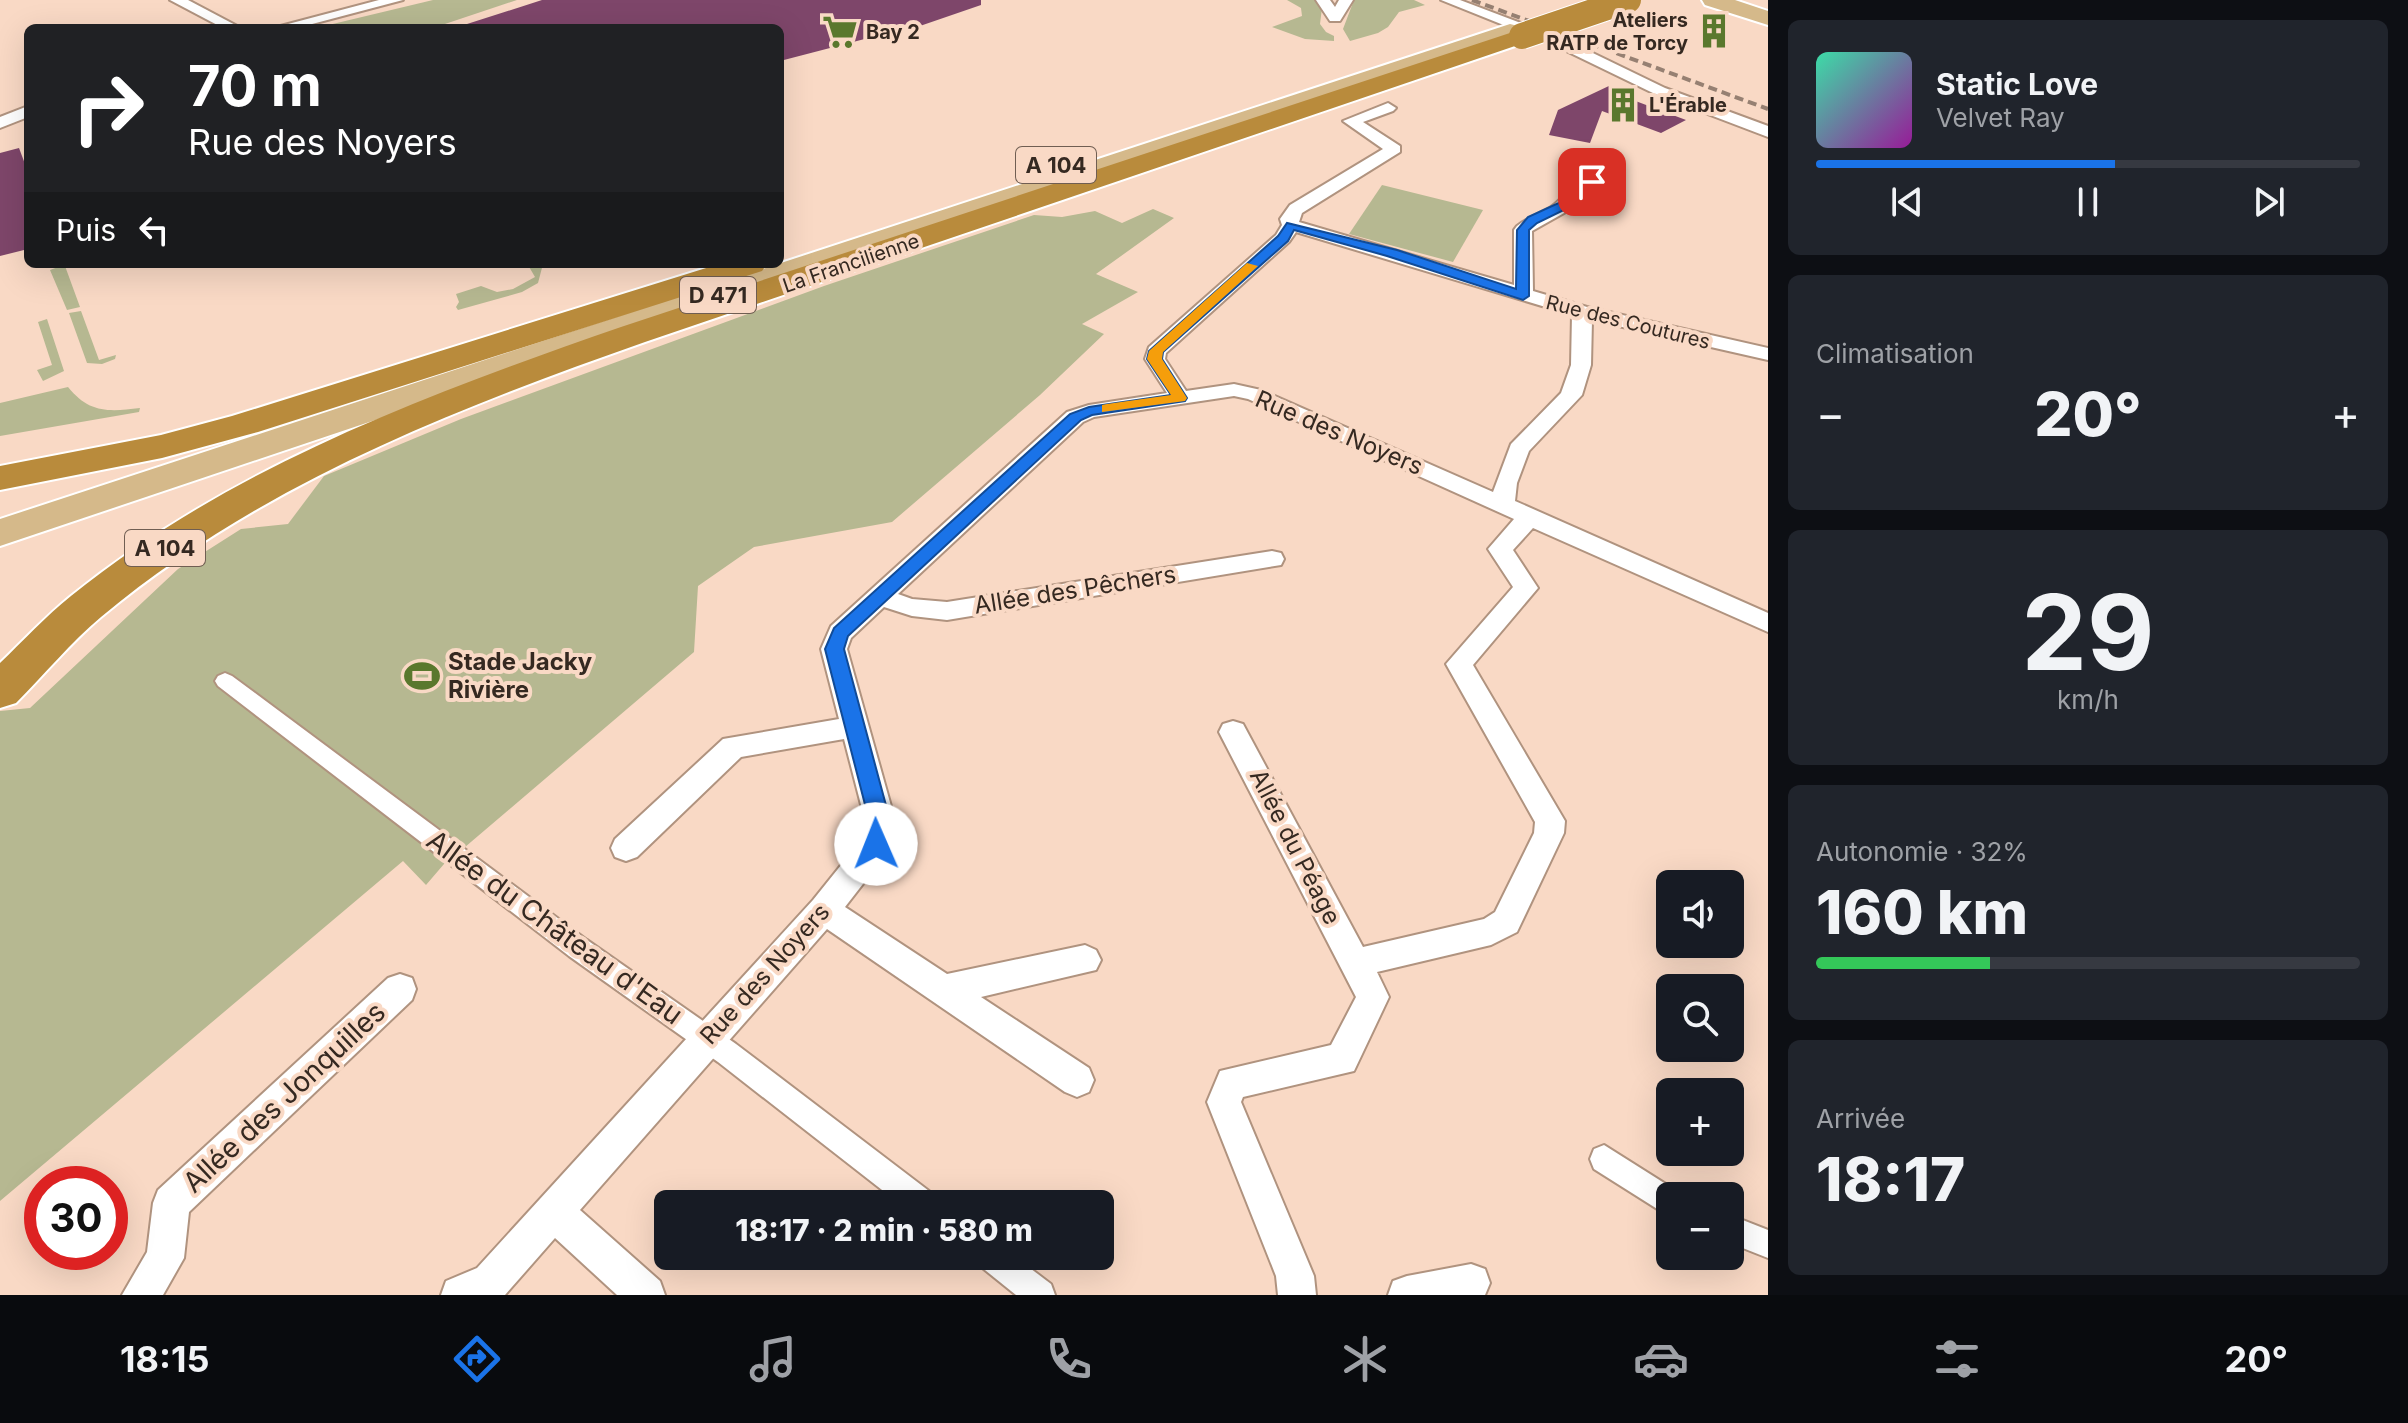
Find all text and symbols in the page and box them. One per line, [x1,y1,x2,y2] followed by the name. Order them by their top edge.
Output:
[1546,8,1688,55] place label: Ateliers RATP de Torcy
[1695,12,1733,50] building icon: Ateliers RATP de Torcy
[821,13,859,51] supermarket icon: Bay 2
[866,20,920,44] place label: Bay 2
[188,52,322,120] text: 70 m
[56,56,160,160] icon: right
[1936,66,2098,102] text: Static Love
[1604,86,1642,124] building icon: L'Érable
[1649,92,1727,117] place label: L'Érable
[1936,102,2065,133] text: Velvet Ray
[188,120,457,164] text: Rue des Noyers
[1016,147,1096,183] road number: A 104
[1558,148,1626,216] pin
[1570,160,1614,204] icon: arrive
[1885,180,1929,224] icon: previous
[2066,180,2110,224] icon: pause
[2247,180,2291,224] icon: next
[132,208,176,252] icon: left
[56,212,116,248] text: Puis
[780,228,922,298] street label: La Francilienne
[680,277,756,313] road number: D 471
[1543,290,1713,354] street label: Rue des Coutures
[1816,338,1974,369] text: Climatisation
[2034,378,2142,450] text: 20°
[1251,384,1427,481] street label: Rue des Noyers
[1816,387,1845,441] text: −
[2331,387,2360,441] text: +
[125,530,205,566] road number: A 104
[972,559,1178,620] street label: Allée des Pêchers
[2021,569,2155,695] text: 29
[448,647,593,704] place label: Stade Jacky Rivière
[403,657,441,695] sports icon: Stade Jacky Rivière
[2057,684,2119,715] text: km/h
[1244,764,1347,929] street label: Allée du Péage
[834,802,918,886] position arrow
[420,823,690,1031] street label: Allée du Château d'Eau
[1816,836,2028,867] text: Autonomie · 32%
[1656,870,1744,1270] map controls
[1656,870,1744,958] button: sound
[1816,876,2028,948] text: 160 km
[694,897,835,1050] street label: Rue des Noyers
[1656,974,1744,1062] button: search
[176,995,392,1199] street label: Allée des Jonquilles
[1656,1078,1744,1166] button: +
[1816,1103,1905,1134] text: Arrivée
[1816,1143,1965,1215] text: 18:17
[24,1166,128,1270] speed limit sign: 30
[1656,1182,1744,1270] button: −
[735,1212,1033,1248] text: 18:17 · 2 min · 580 m
[449,1331,505,1387] icon: directions
[745,1331,801,1387] icon: music
[1041,1331,1097,1387] icon: phone
[1337,1331,1393,1387] icon: climate
[1633,1331,1689,1387] icon: car
[1929,1331,1985,1387] icon: filters
[120,1337,209,1381] text: 18:15
[2224,1337,2288,1381] text: 20°

